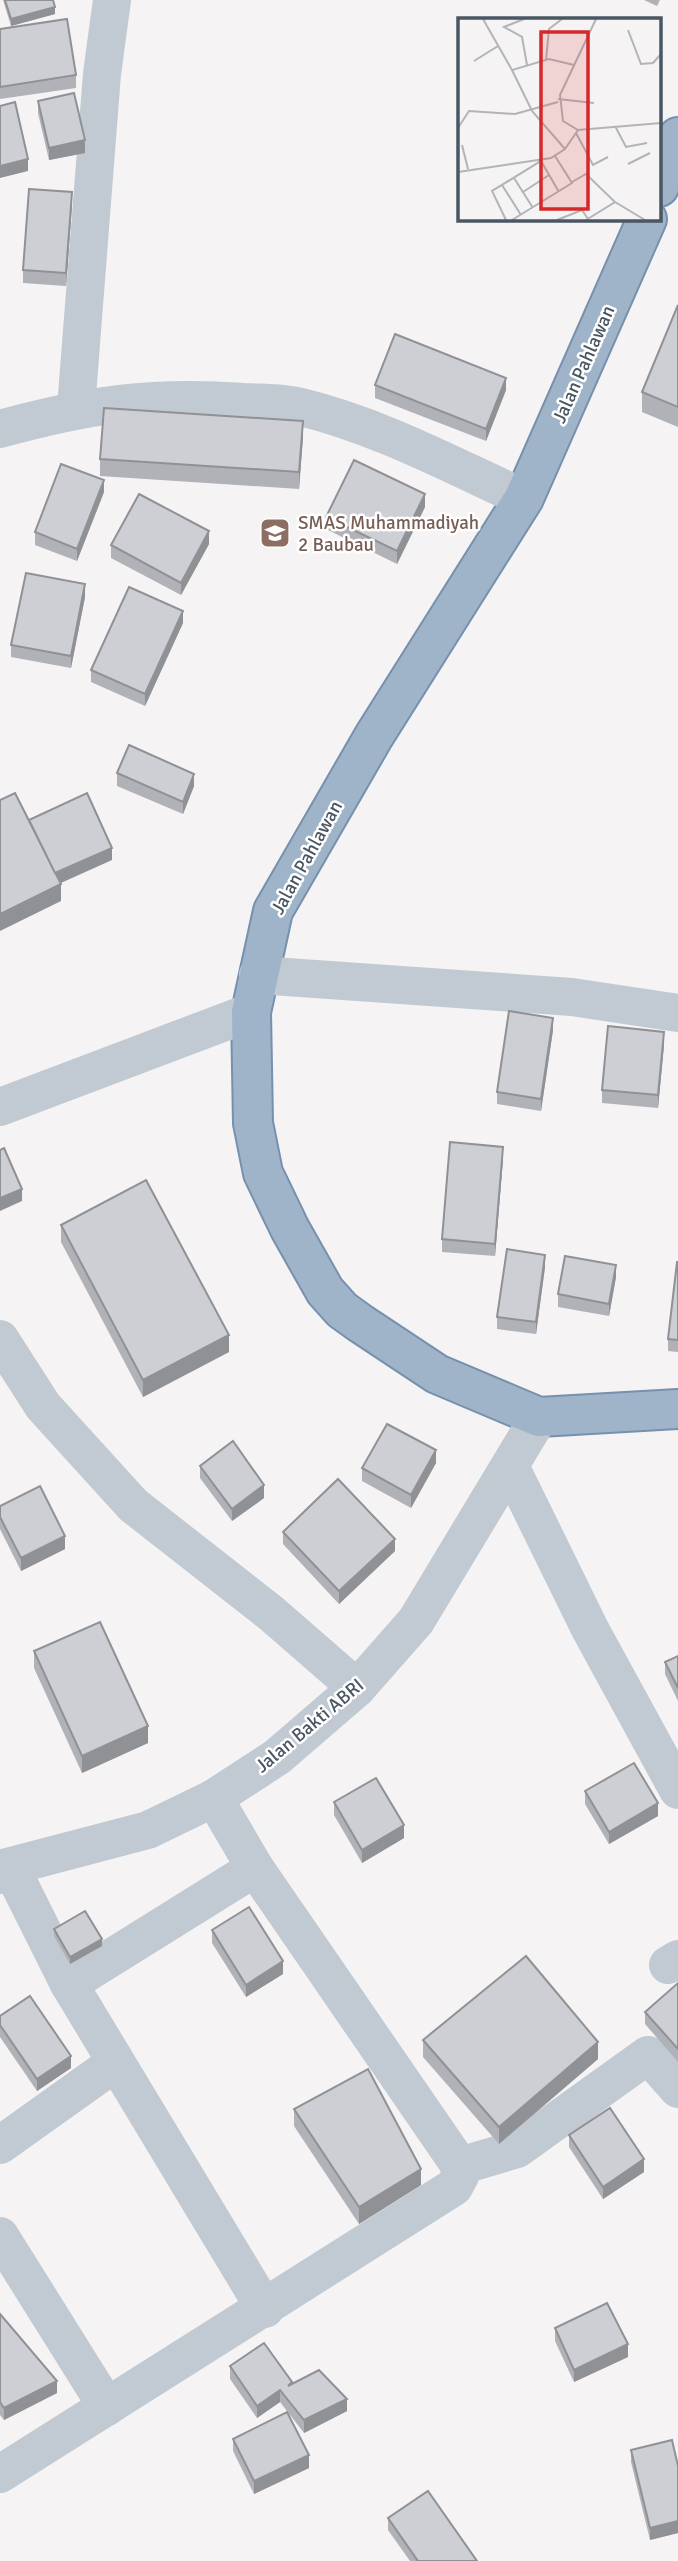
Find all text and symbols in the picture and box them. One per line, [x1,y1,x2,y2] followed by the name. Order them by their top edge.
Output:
[458,18,660,220] inset map
[547,302,621,427] street label: Jalan Pahlawan
[298,511,479,557] place label: SMAS Muhammadiyah 2 Baubau
[258,516,292,550] school or university icon: SMAS Muhammadiyah 2 Baubau
[266,796,348,919] street label: Jalan Pahlawan
[250,1673,369,1778] street label: Jalan Bakti ABRI

